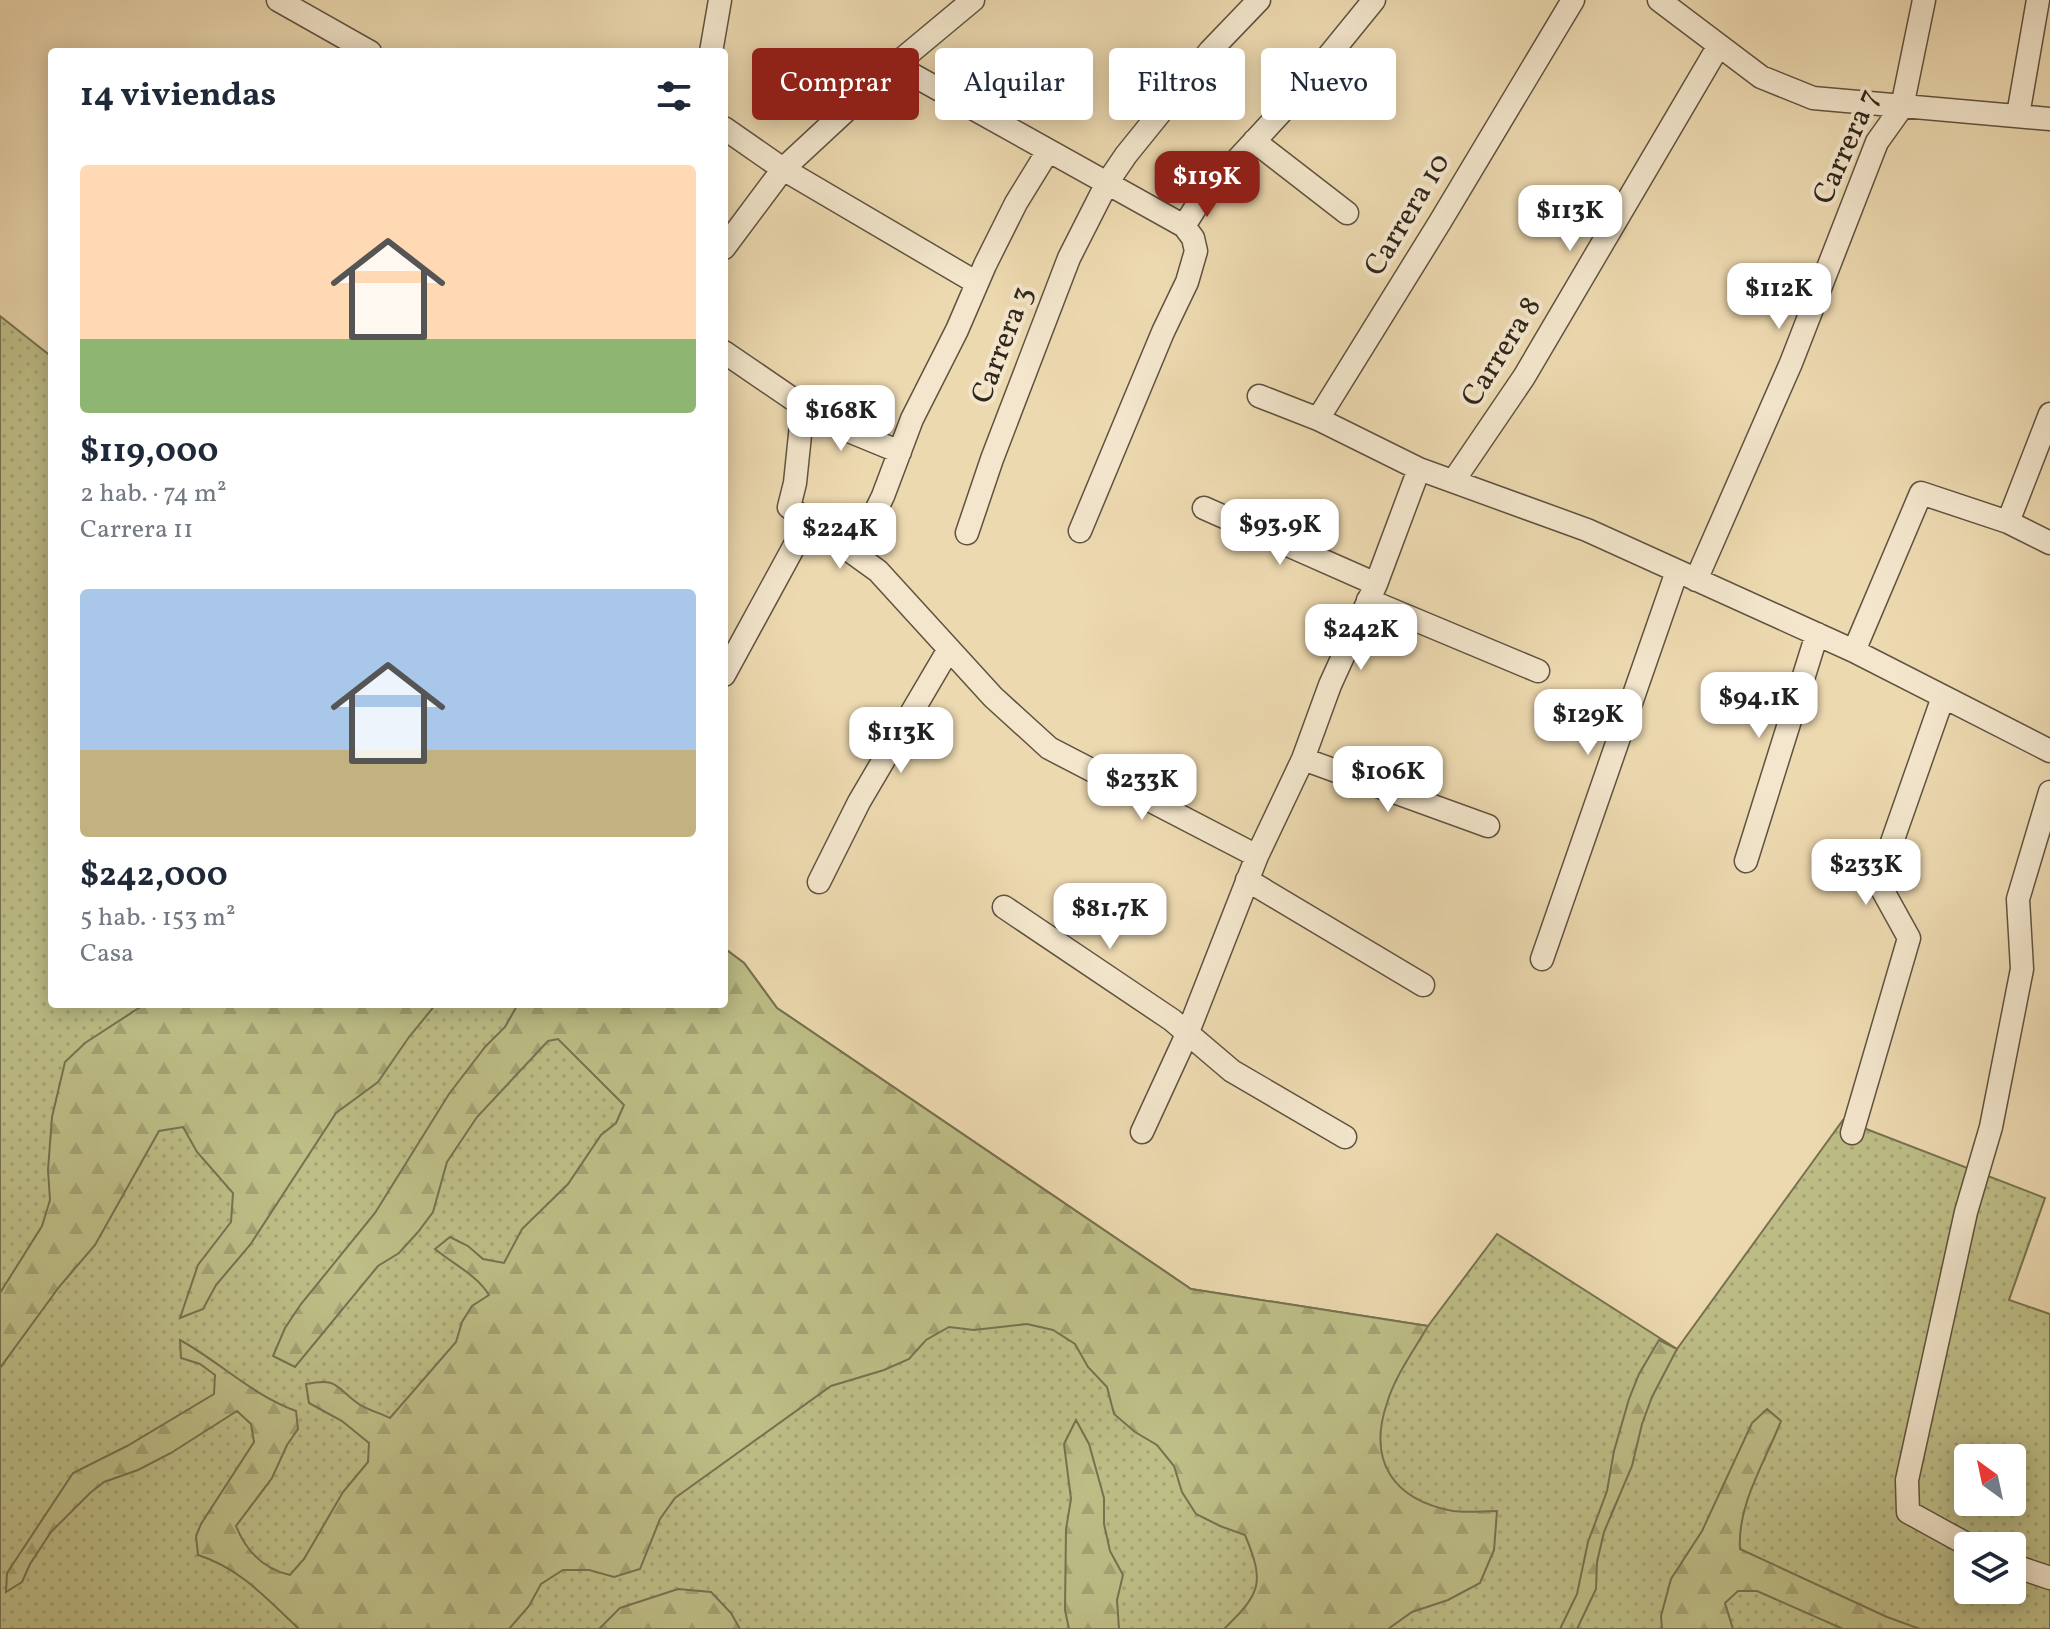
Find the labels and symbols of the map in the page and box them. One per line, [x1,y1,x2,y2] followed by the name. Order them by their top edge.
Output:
[1803,83,1891,211] street label: Carrera 7
[1355,145,1461,285] street label: Carrera 10
[1151,151,1263,219] pin: $119K
[1514,185,1626,253] pin: $113K
[1723,263,1835,331] pin: $112K
[961,280,1045,410] street label: Carrera 3
[1452,289,1552,415] street label: Carrera 8
[785,385,897,453] pin: $168K
[1215,499,1345,567] pin: $93.9K
[784,503,896,571] pin: $224K
[1305,604,1417,672] pin: $242K
[1694,672,1824,740] pin: $94.1K
[1532,689,1644,757] pin: $129K
[845,707,957,775] pin: $113K
[1332,746,1444,814] pin: $106K
[1086,754,1198,822] pin: $233K
[1810,839,1922,907] pin: $233K
[1045,883,1175,951] pin: $81.7K
[1954,1444,2026,1516] north arrow

